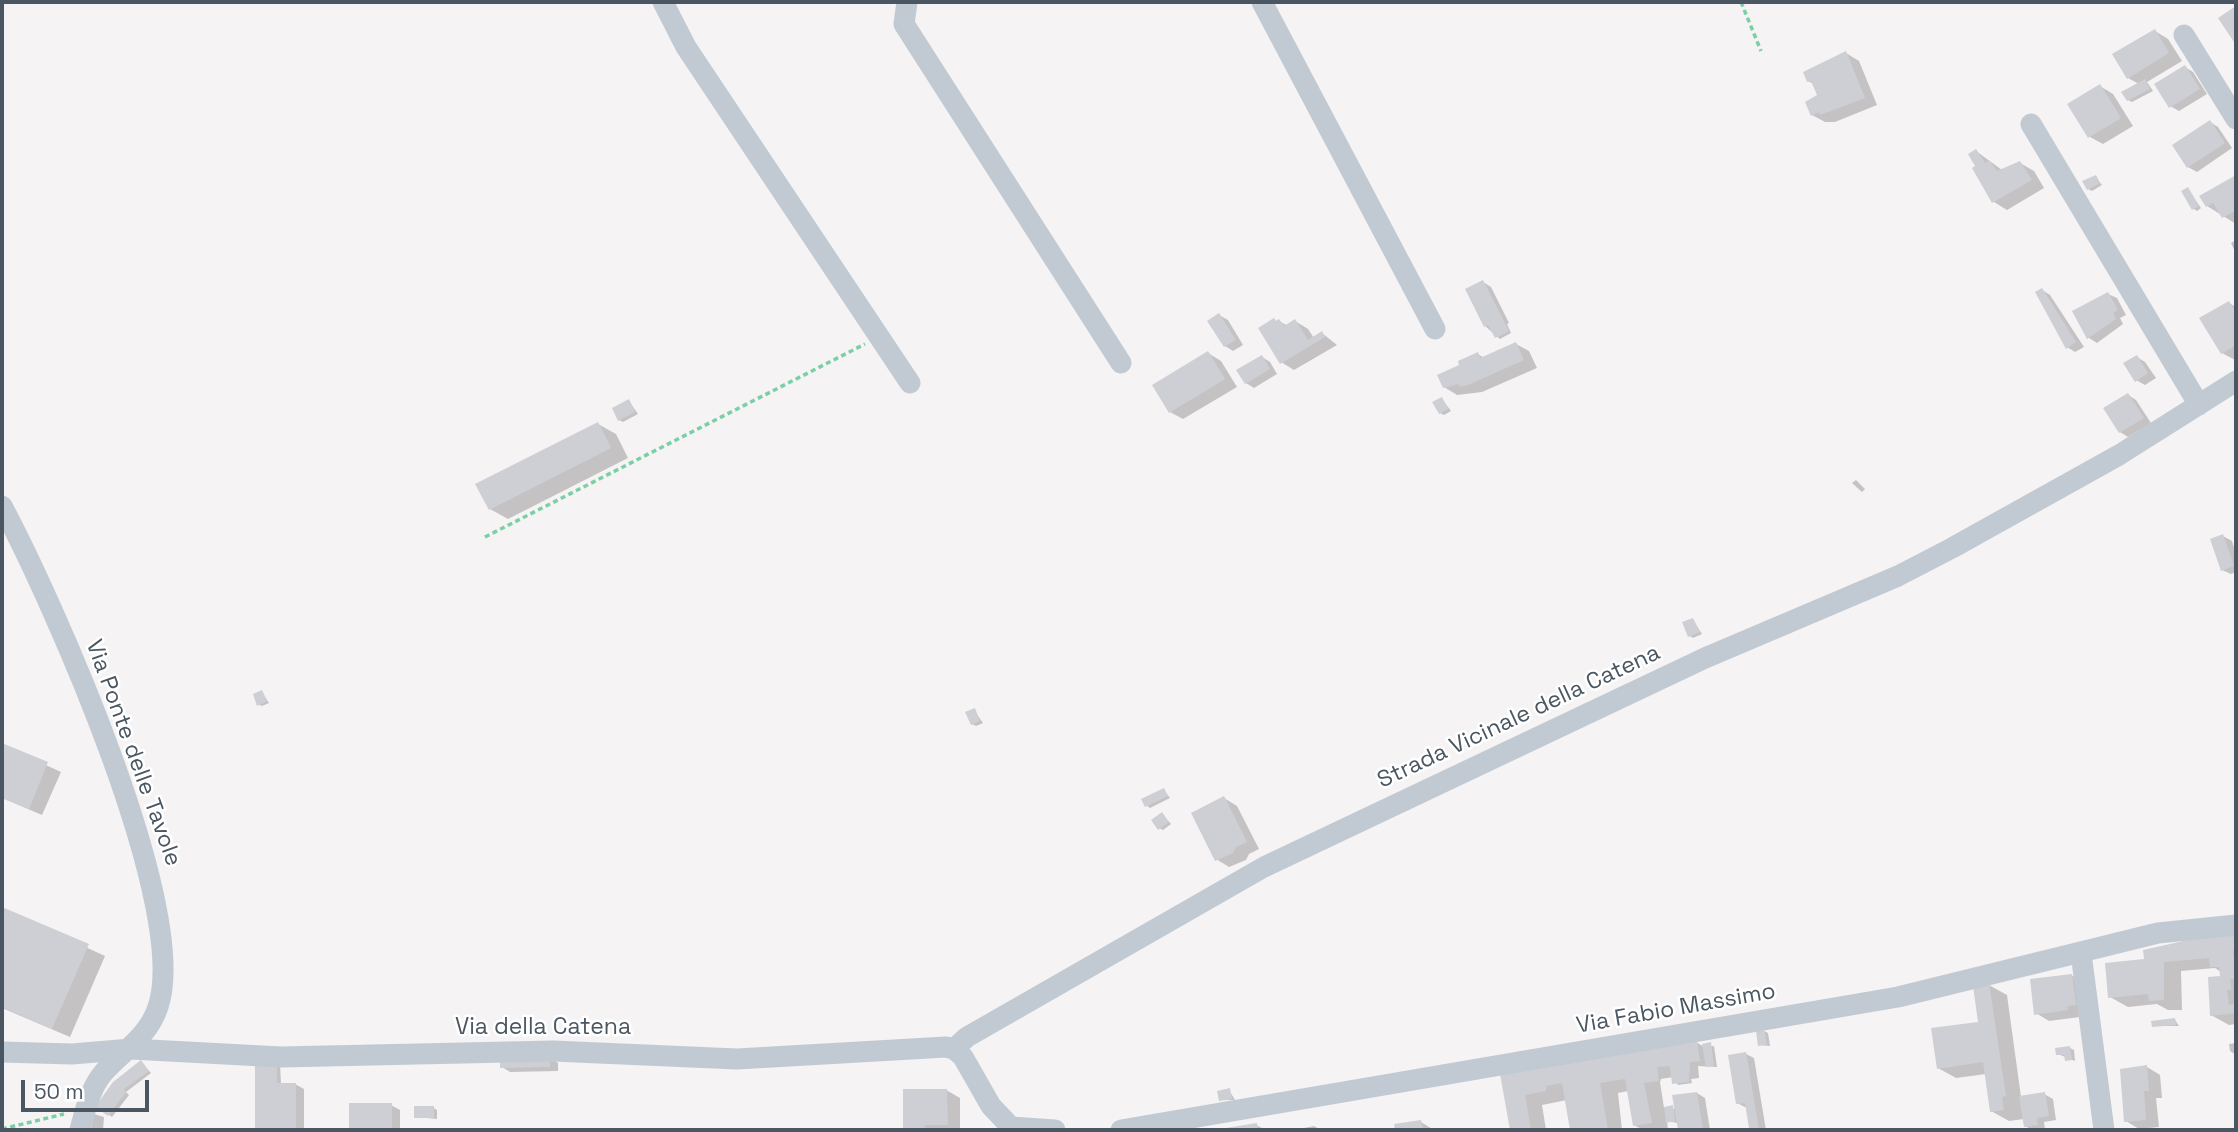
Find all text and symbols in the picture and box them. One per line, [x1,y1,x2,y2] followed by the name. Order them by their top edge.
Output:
[79,636,187,870] street label: Via Ponte delle Tavole
[1373,639,1665,795] street label: Strada Vicinale della Catena
[1574,978,1778,1040] street label: Via Fabio Massimo
[455,1014,631,1042] street label: Via della Catena
[24,1066,152,1110] scale bar
[34,1078,84,1105] text: 50 m

